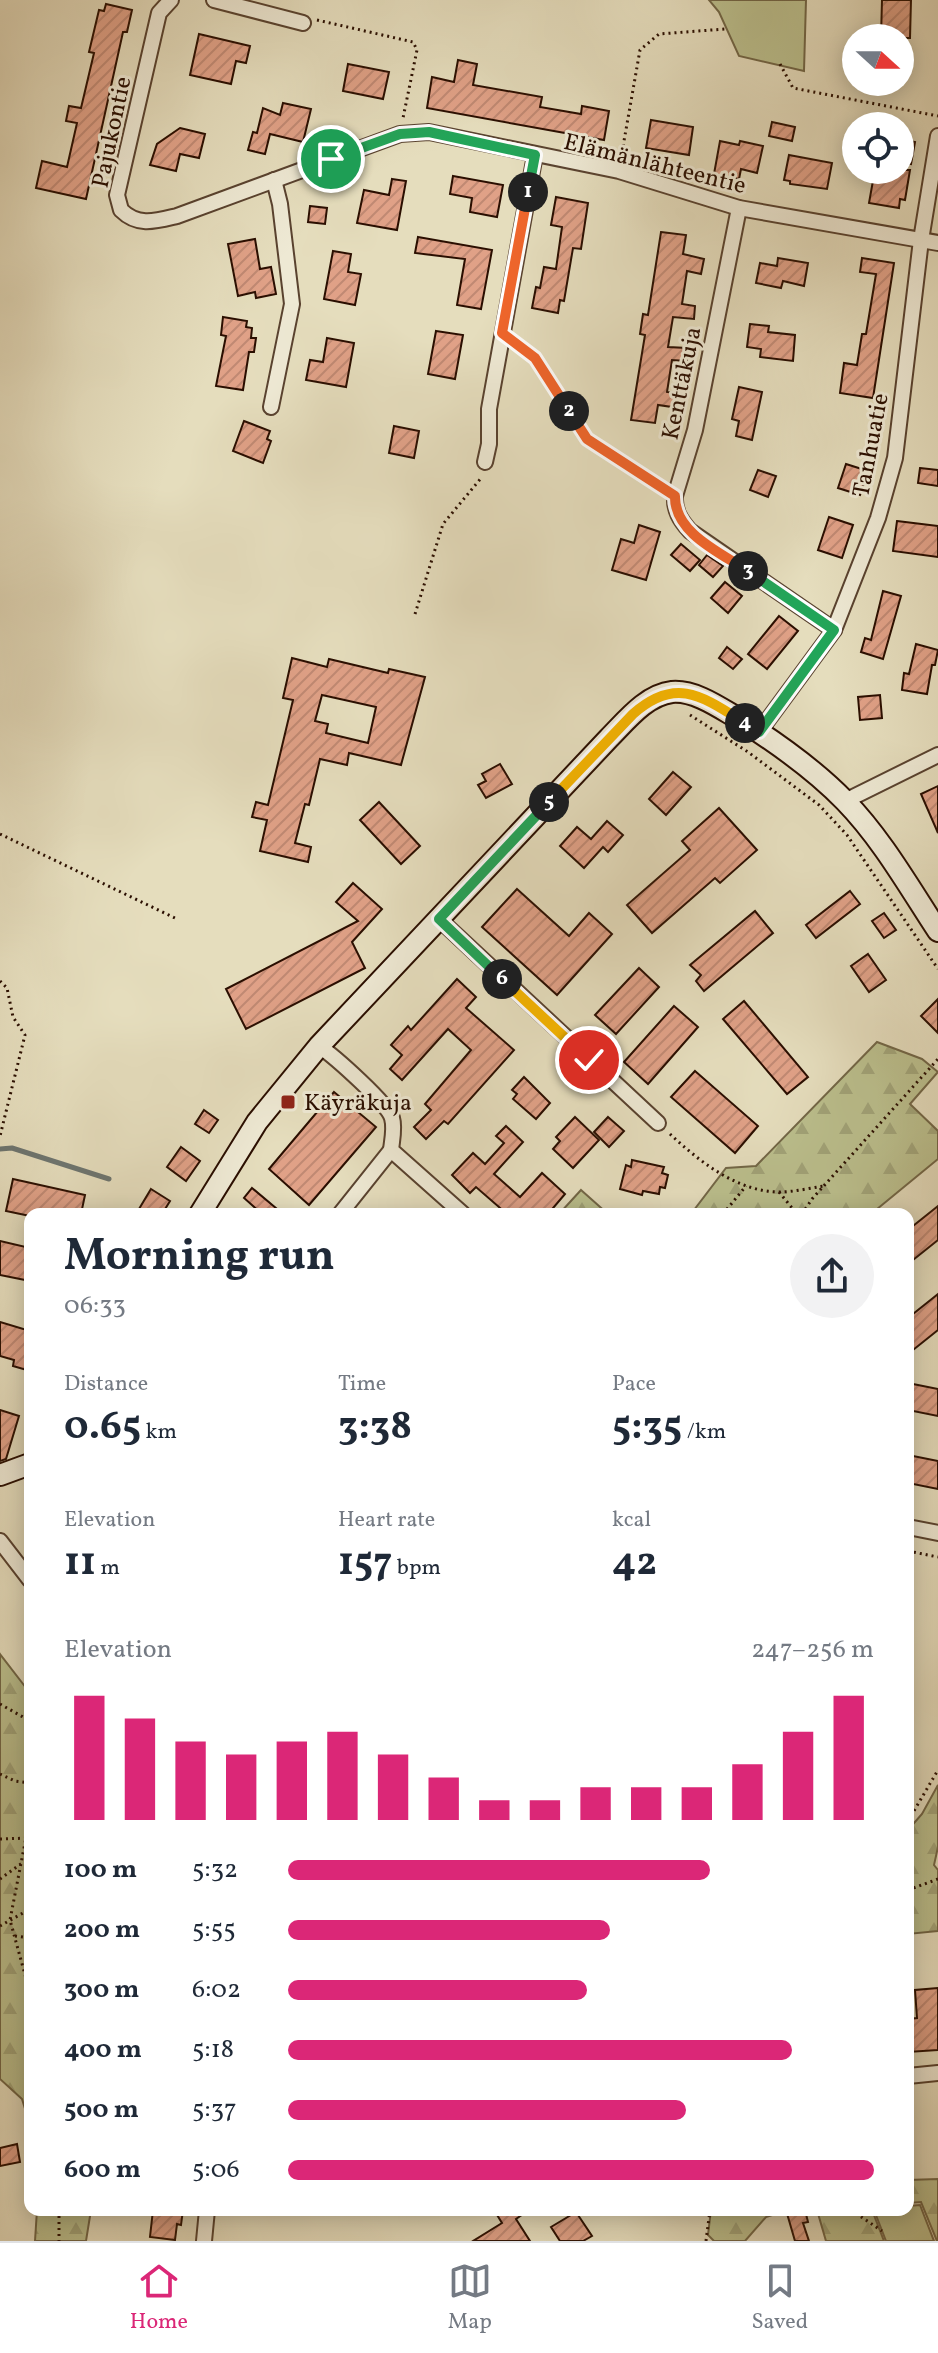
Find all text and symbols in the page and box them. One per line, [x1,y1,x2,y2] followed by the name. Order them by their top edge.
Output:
[842,24,914,96] north arrow
[842,24,914,184] map controls
[85,74,141,191] street label: Pajukontie
[842,112,914,184] button: locate
[297,125,365,193] pin
[560,126,749,204] street label: Elämänlähteentie
[309,137,353,181] icon: arrive
[508,172,548,212] pin: 1
[524,176,532,207] text: 1
[654,324,712,443] street label: Kenttäkuja
[845,390,899,500] street label: Tanhuatie
[549,391,589,431] pin: 2
[563,395,575,426] text: 2
[728,551,768,591] pin: 3
[742,555,754,586] text: 3
[725,703,765,743] pin: 4
[738,707,752,738] text: 4
[529,782,569,822] pin: 5
[544,786,554,817] text: 5
[482,959,522,999] pin: 6
[496,963,508,994] text: 6
[555,1026,623,1094] pin
[567,1038,611,1082] icon: check
[304,1087,412,1121] place label: Käyräkuja
[279,1093,297,1111] marker: Käyräkuja
[64,1227,335,1288] text: Morning run
[790,1234,874,1318] button: share
[64,1288,126,1324] text: 06:33
[64,1369,148,1400] text: Distance
[338,1369,386,1400] text: Time
[612,1369,656,1400] text: Pace
[64,1400,141,1456] text: 0.65
[338,1400,412,1456] text: 3:38
[612,1400,682,1456] text: 5:35
[141,1417,177,1448] text: km
[682,1417,726,1448] text: /km
[64,1505,155,1536] text: Elevation
[338,1505,435,1536] text: Heart rate
[612,1505,651,1536] text: kcal
[64,1536,96,1592] text: 11
[338,1536,392,1592] text: 157
[612,1536,657,1592] text: 42
[96,1553,120,1584] text: m
[392,1553,441,1584] text: bpm
[64,1632,172,1668] text: Elevation
[751,1632,874,1668] text: 247–256 m
[64,1852,137,1888] text: 100 m
[192,1852,238,1888] text: 5:32
[64,1912,140,1948] text: 200 m
[192,1912,236,1948] text: 5:55
[64,1972,140,2008] text: 300 m
[192,1972,241,2008] text: 6:02
[64,2032,142,2068] text: 400 m
[192,2032,234,2068] text: 5:18
[64,2092,139,2128] text: 500 m
[192,2092,237,2128] text: 5:37
[64,2152,141,2188] text: 600 m
[192,2152,240,2188] text: 5:06
[130,2259,188,2338] tab: Home
[448,2259,492,2338] tab: Map
[751,2259,808,2338] tab: Saved

